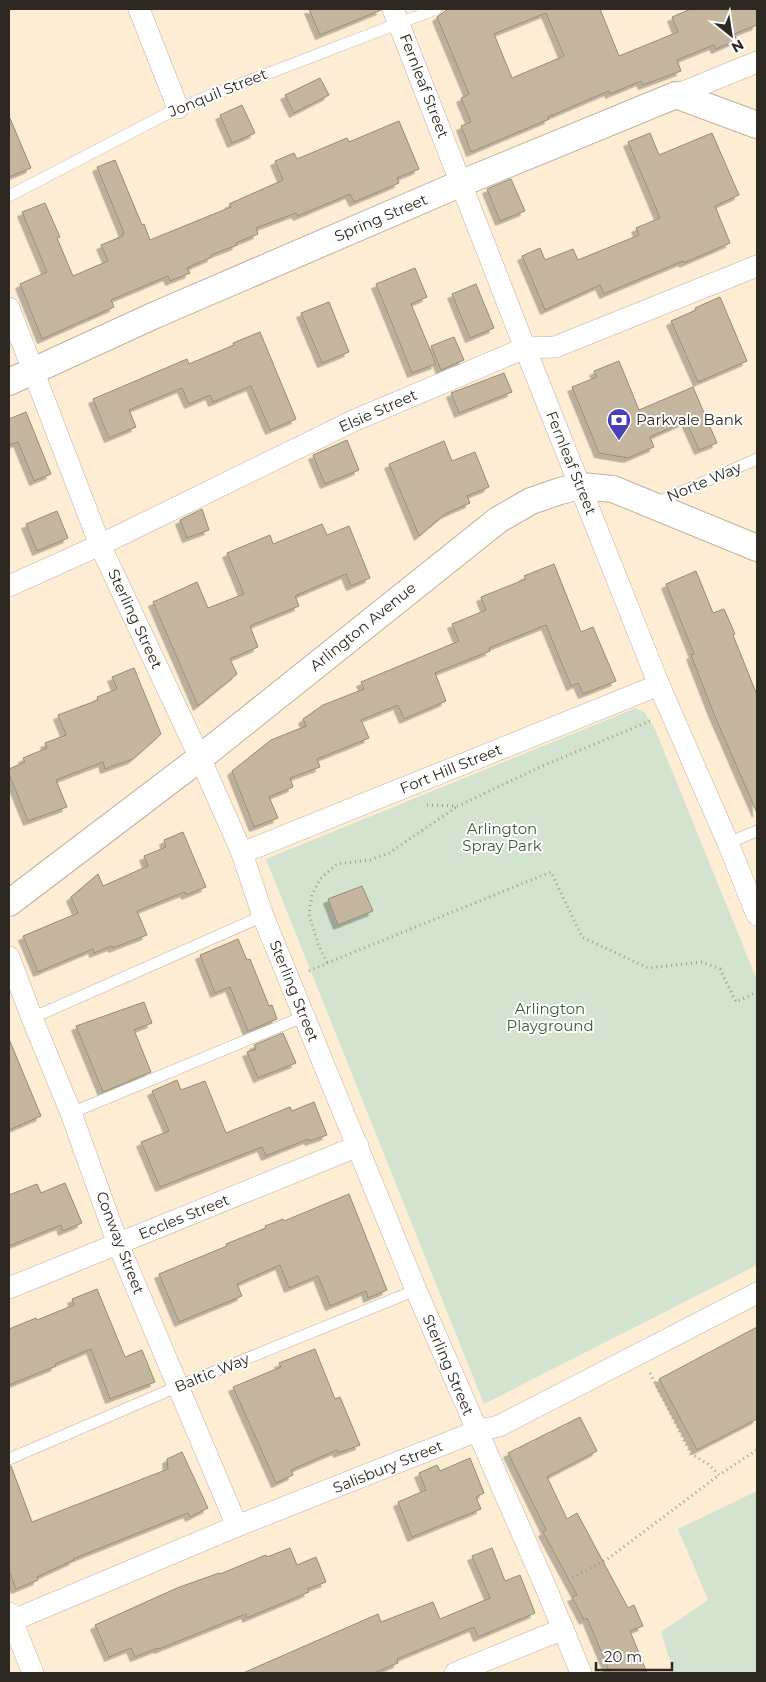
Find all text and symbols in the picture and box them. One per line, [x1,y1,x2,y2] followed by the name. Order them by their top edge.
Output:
[706,10,756,60] north arrow
[396,31,453,141] street label: Fernleaf Street
[728,36,747,57] text: N
[165,64,270,121] street label: Jonquil Street
[332,189,430,246] street label: Spring Street
[336,385,420,436] street label: Elsie Street
[606,407,632,441] bank icon: Parkvale Bank
[542,408,601,518] street label: Fernleaf Street
[636,410,743,429] place label: Parkvale Bank
[664,457,745,506] street label: Norte Way
[104,566,167,672] street label: Sterling Street
[306,578,420,675] street label: Arlington Avenue
[397,739,505,798] street label: Fort Hill Street
[462,819,542,855] park label: Arlington Spray Park
[265,937,323,1044] street label: Sterling Street
[506,999,594,1035] park label: Arlington Playground
[92,1189,149,1297] street label: Conway Street
[136,1190,232,1243] street label: Eccles Street
[419,1311,478,1418] street label: Sterling Street
[172,1349,253,1396] street label: Baltic Way
[330,1436,446,1497] street label: Salisbury Street
[596,1640,672,1672] scale bar
[604,1647,642,1666] text: 20 m

